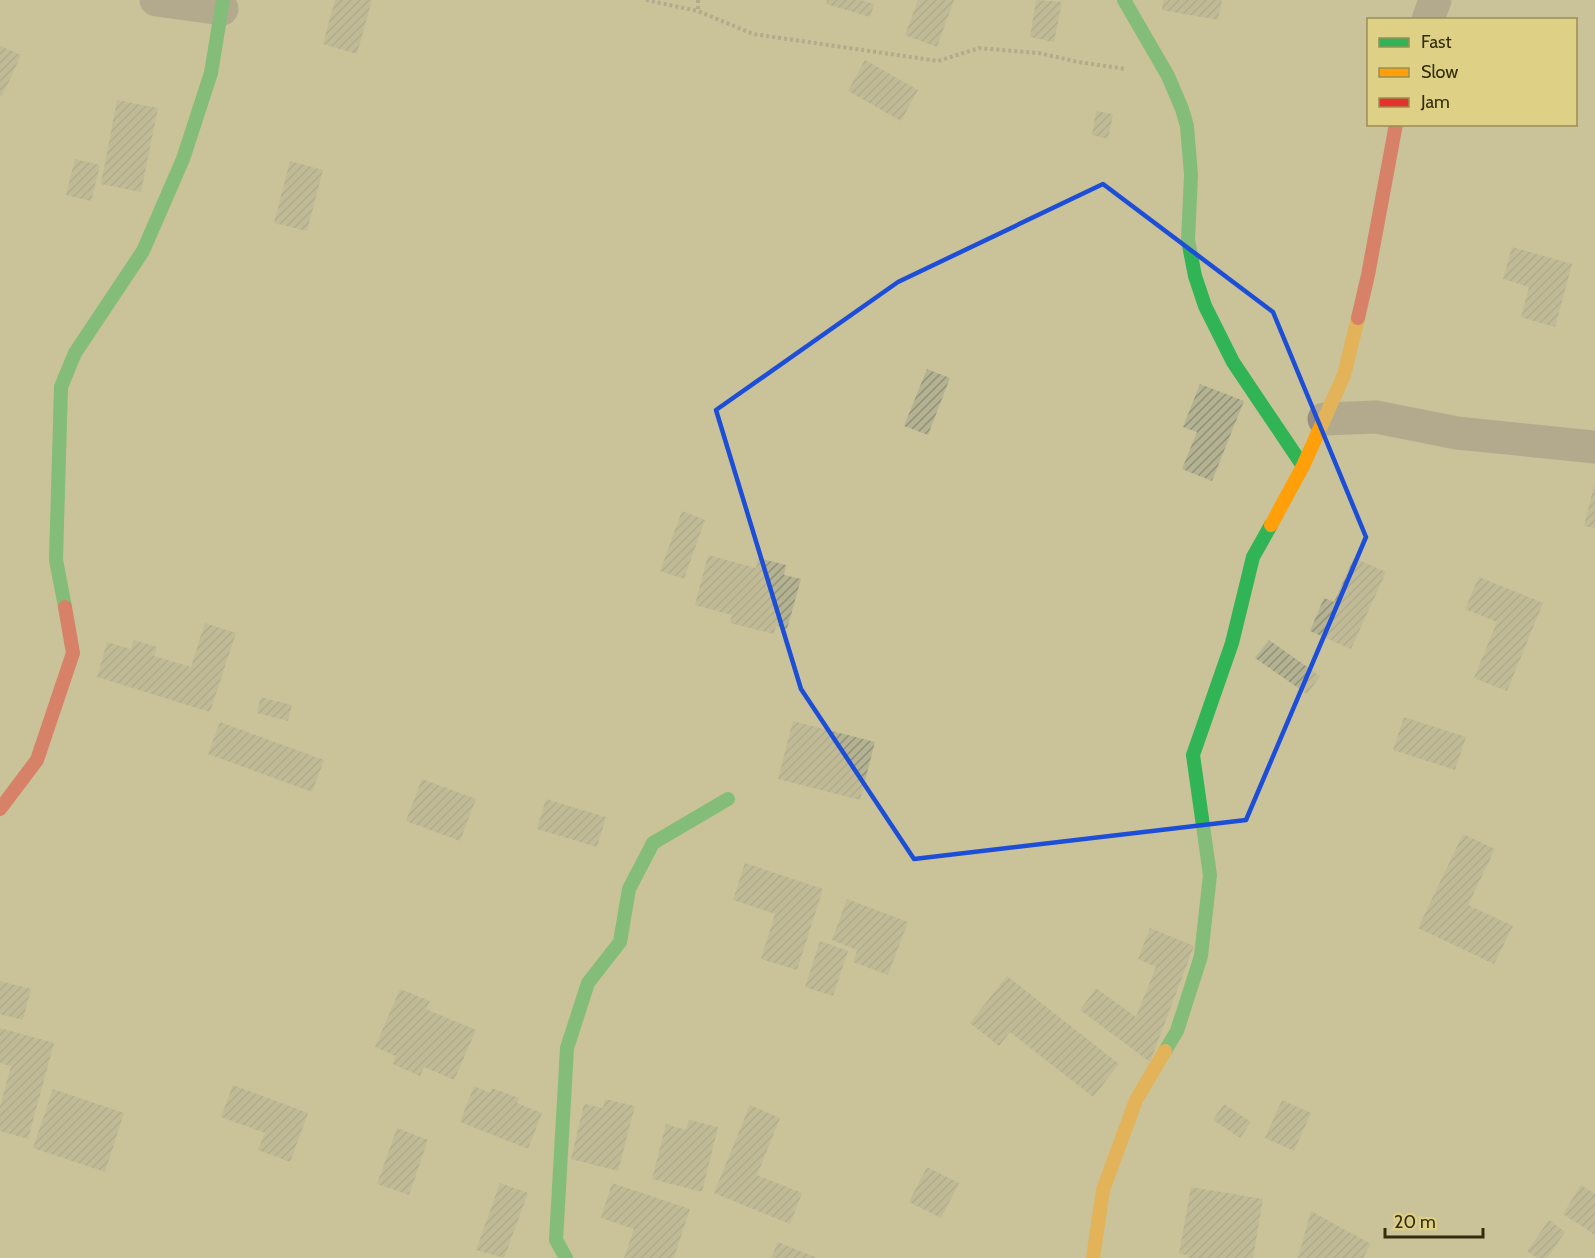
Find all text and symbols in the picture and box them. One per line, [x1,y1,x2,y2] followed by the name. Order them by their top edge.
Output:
[1367,18,1577,126] legend
[1421,31,1452,53] text: Fast
[1421,61,1458,83] text: Slow
[1420,91,1450,113] text: Jam
[1385,1201,1482,1239] scale bar
[1394,1211,1436,1233] text: 20 m

